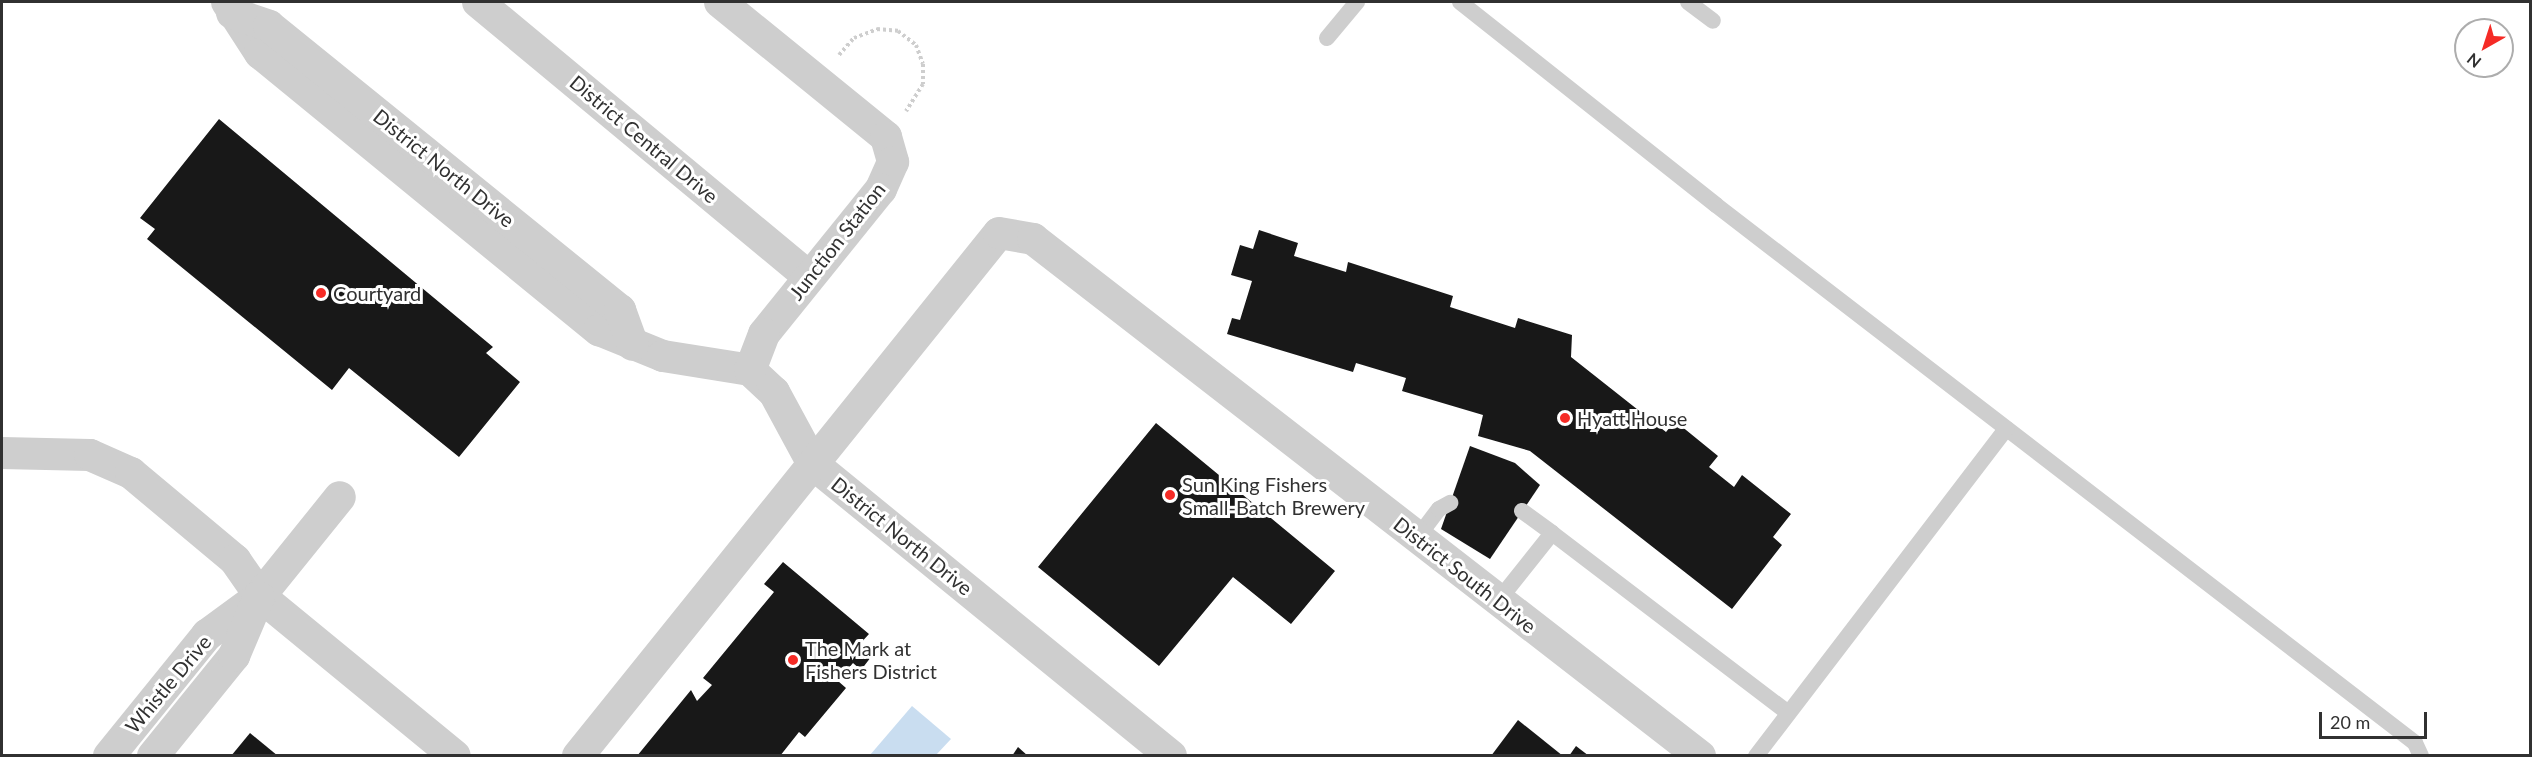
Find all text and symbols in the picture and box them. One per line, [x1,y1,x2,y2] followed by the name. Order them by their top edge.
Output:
[2454,18,2514,78] north arrow
[2463,50,2484,72] text: N
[565,70,723,208] street label: District Central Drive
[369,104,519,232] street label: District North Drive
[784,178,890,304] street label: Junction Station
[333,281,421,305] place label: Courtyard
[314,286,328,300] marker: Courtyard
[1577,406,1687,430] place label: Hyatt House
[1558,411,1572,425] marker: Hyatt House
[827,472,977,600] street label: District North Drive
[1182,472,1365,519] place label: Sun King Fishers Small-Batch Brewery
[1163,488,1177,502] marker: Sun King Fishers Small-Batch Brewery
[1389,512,1541,638] street label: District South Drive
[120,630,216,738] street label: Whistle Drive
[805,636,937,683] place label: The Mark at Fishers District
[786,653,800,667] marker: The Mark at Fishers District
[2322,700,2430,738] scale bar
[2330,711,2370,733] text: 20 m

